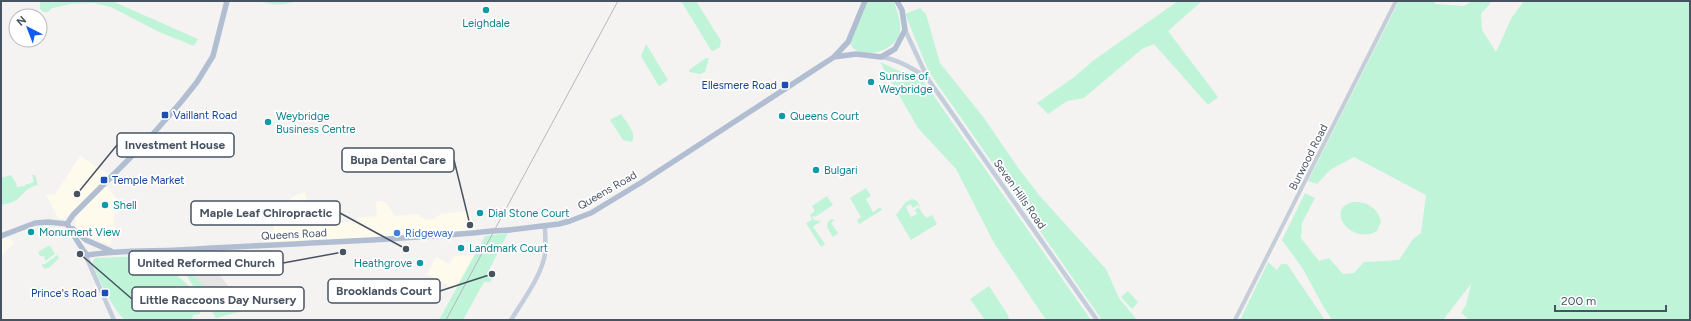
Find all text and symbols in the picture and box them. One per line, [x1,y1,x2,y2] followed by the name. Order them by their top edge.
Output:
[481,5,491,15] marker: Leighdale
[8,8,48,48] north arrow
[14,13,29,29] text: N
[462,17,510,30] place label: Leighdale
[879,70,932,96] place label: Sunrise of Weybridge
[866,77,876,87] marker: Sunrise of Weybridge
[701,79,777,92] place label: Ellesmere Road
[780,80,790,90] marker: Ellesmere Road
[173,109,237,122] place label: Vaillant Road
[160,110,170,120] marker: Vaillant Road
[276,110,356,136] place label: Weybridge Business Centre
[790,110,859,123] place label: Queens Court
[777,111,787,121] marker: Queens Court
[263,117,273,127] marker: Weybridge Business Centre
[1286,122,1331,192] street label: Burwood Road
[117,133,234,157] callout: Investment House
[125,138,226,152] text: Investment House
[342,148,454,172] callout: Bupa Dental Care
[350,153,446,167] text: Bupa Dental Care
[991,157,1048,232] street label: Seven Hills Road
[824,164,858,177] place label: Bulgari
[811,165,821,175] marker: Bulgari
[575,168,639,213] street label: Queens Road
[112,174,184,187] place label: Temple Market
[99,175,109,185] marker: Temple Market
[113,199,137,212] place label: Shell
[100,200,110,210] marker: Shell
[191,201,340,225] callout: Maple Leaf Chiropractic
[200,206,333,220] text: Maple Leaf Chiropractic
[488,207,569,220] place label: Dial Stone Court
[475,208,485,218] marker: Dial Stone Court
[39,226,120,239] place label: Monument View
[261,226,327,243] street label: Queens Road
[26,227,36,237] marker: Monument View
[405,227,453,240] place label: Ridgeway
[392,228,402,238] marker: Ridgeway
[469,242,548,255] place label: Landmark Court
[456,243,466,253] marker: Landmark Court
[129,251,283,275] callout: United Reformed Church
[137,256,275,270] text: United Reformed Church
[354,257,412,270] place label: Heathgrove
[415,258,425,268] marker: Heathgrove
[328,279,440,303] callout: Brooklands Court
[336,284,432,298] text: Brooklands Court
[31,287,97,300] place label: Prince's Road
[132,287,304,311] callout: Little Raccoons Day Nursery
[1555,287,1666,313] scale bar
[100,288,110,298] marker: Prince's Road
[140,293,297,307] text: Little Raccoons Day Nursery
[1561,294,1596,308] text: 200 m

